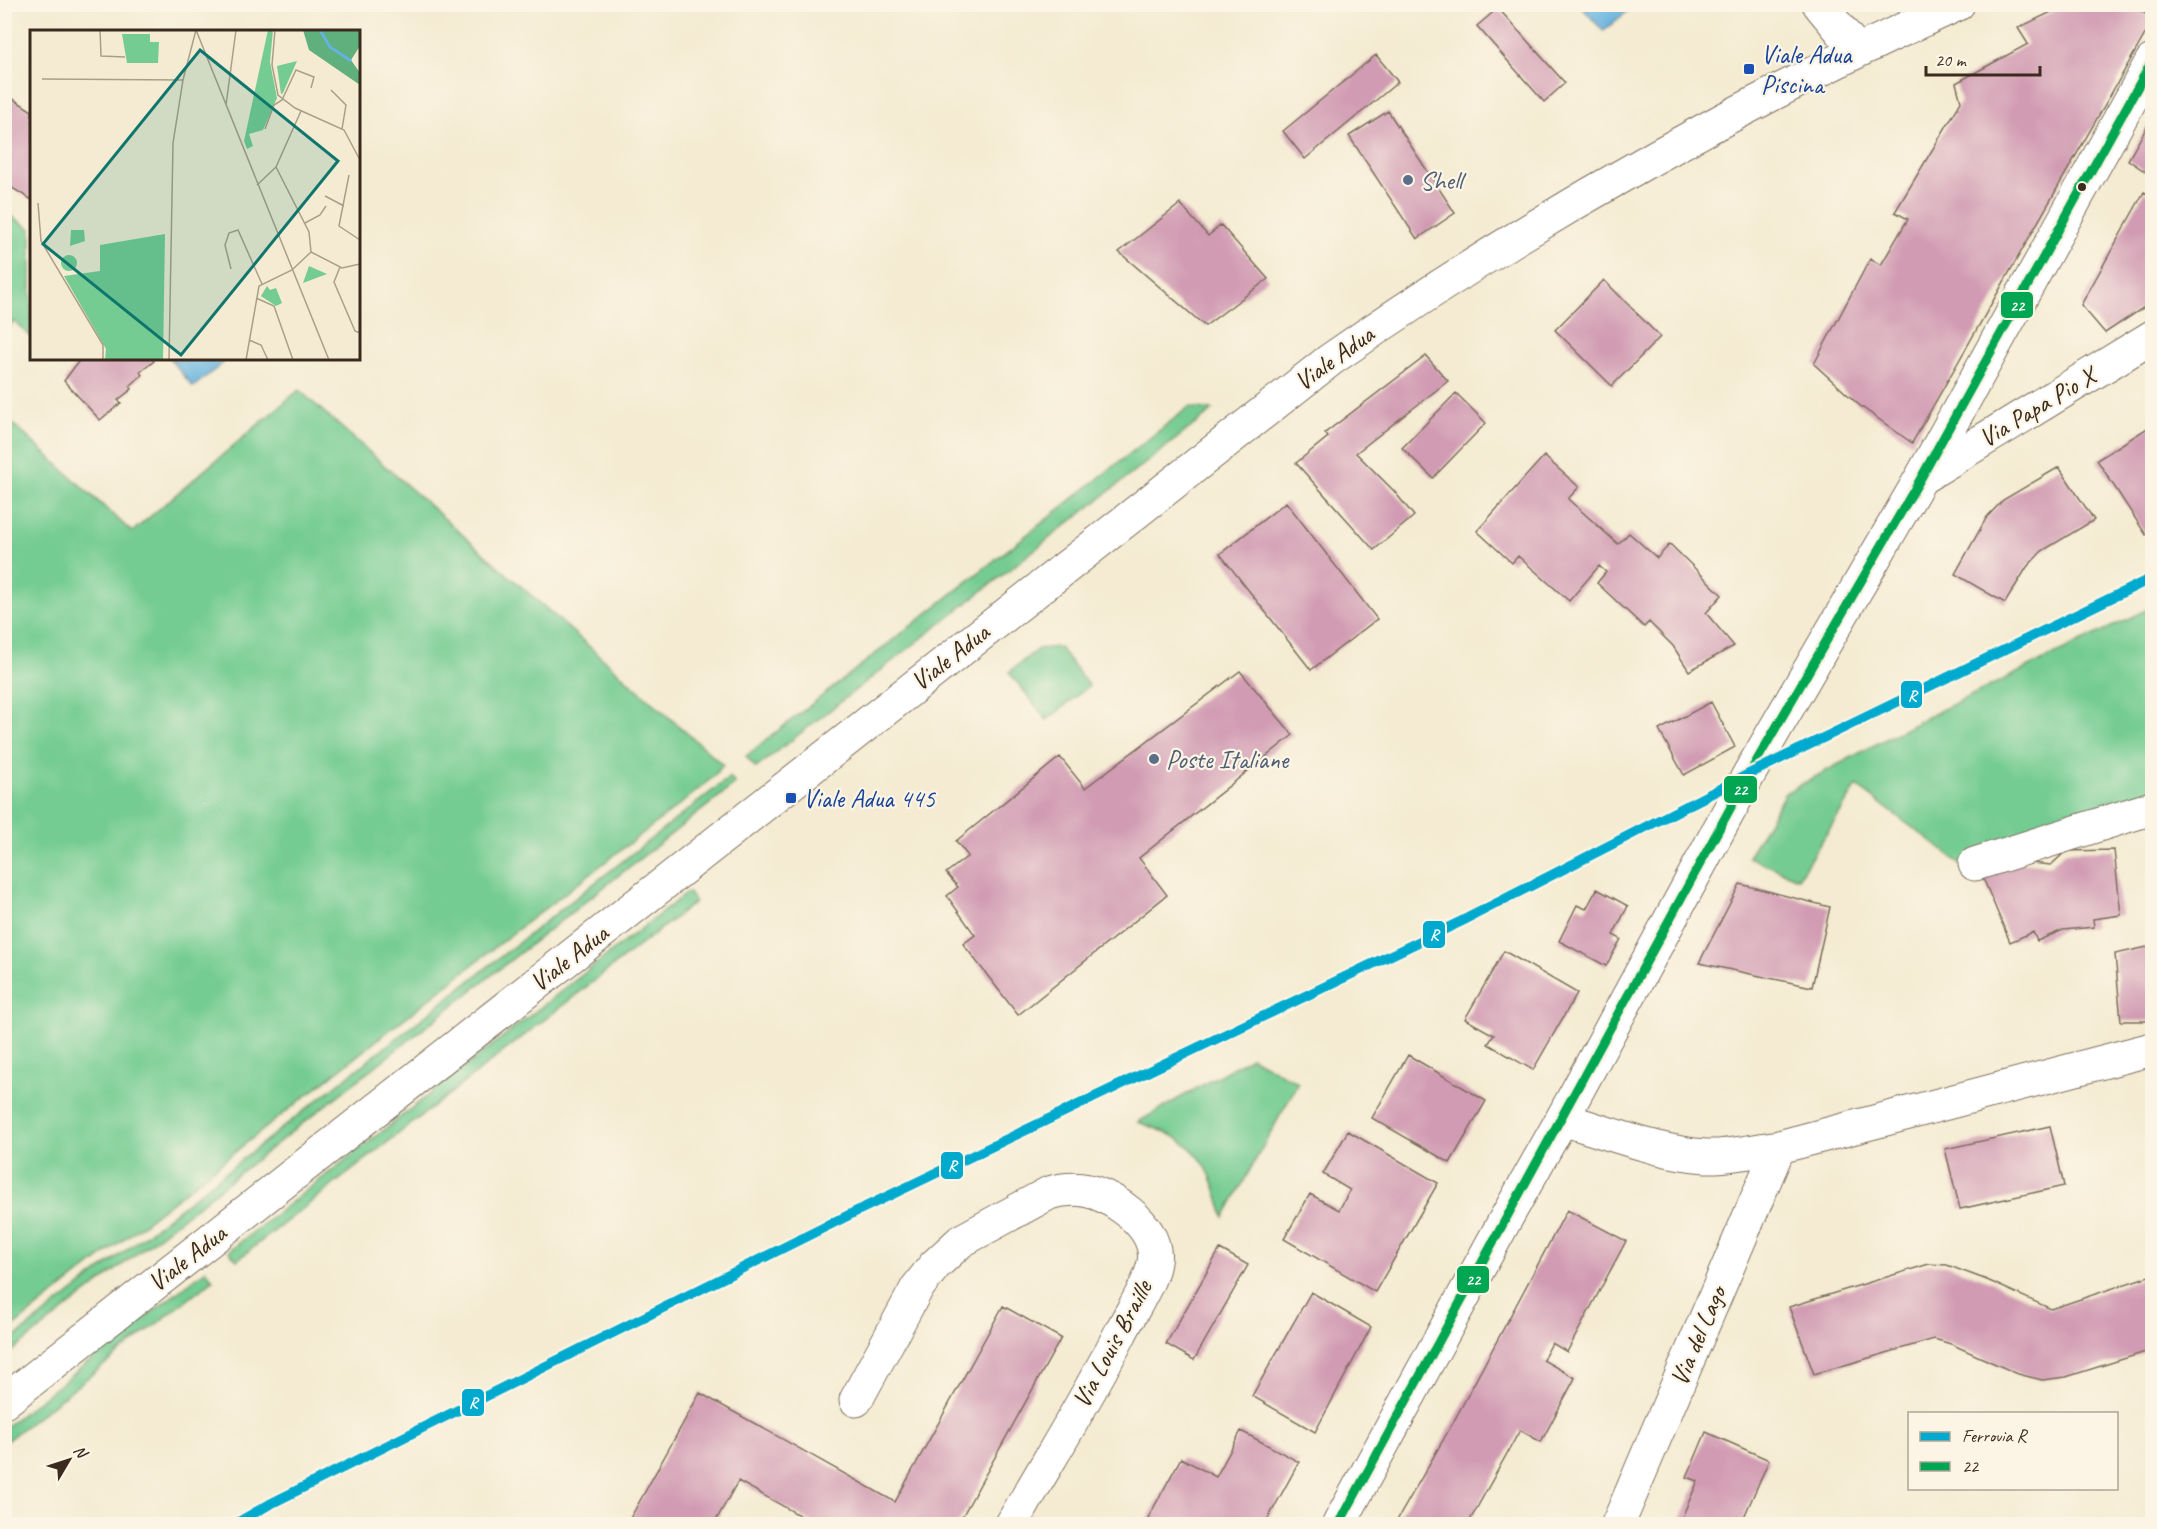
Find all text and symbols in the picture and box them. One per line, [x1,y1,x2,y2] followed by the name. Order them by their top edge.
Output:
[30,30,360,360] inset map
[1761,38,1853,101] place label: Viale Adua Piscina
[1926,39,2040,77] scale bar
[1935,49,1968,71] text: 20 m
[1742,62,1756,76] marker: Viale Adua Piscina
[1420,164,1467,197] place label: Shell
[1401,173,1415,187] marker: Shell
[2076,181,2088,193] unlabelled marker
[2000,291,2034,319] line badge: 22
[2010,296,2026,316] text: 22
[1288,317,1382,398] street label: Viale Adua
[1973,357,2105,455] street label: Via Papa Pio X
[904,615,997,698] street label: Viale Adua
[1900,680,1923,709] line badge: R
[1908,686,1919,706] text: R
[1166,743,1290,776] place label: Poste Italiane
[1147,752,1161,766] marker: Poste Italiane
[1723,775,1758,804] line badge: 22
[1733,780,1749,800] text: 22
[803,782,936,815] place label: Viale Adua 445
[784,791,798,805] marker: Viale Adua 445
[523,916,616,999] street label: Viale Adua
[1422,920,1446,949] line badge: R
[1430,925,1441,945] text: R
[940,1151,964,1180] line badge: R
[948,1156,959,1176] text: R
[141,1216,234,1299] street label: Viale Adua
[1456,1265,1490,1294] line badge: 22
[1466,1270,1482,1290] text: 22
[1065,1273,1160,1413] street label: Via Louis Braille
[1662,1279,1735,1391] street label: Via del Lago
[461,1388,485,1417] line badge: R
[469,1393,480,1413] text: R
[1908,1412,2118,1490] legend
[1962,1425,2029,1447] text: Ferrovia R
[39,1430,99,1490] north arrow
[69,1441,93,1464] text: N
[1962,1455,1980,1477] text: 22

